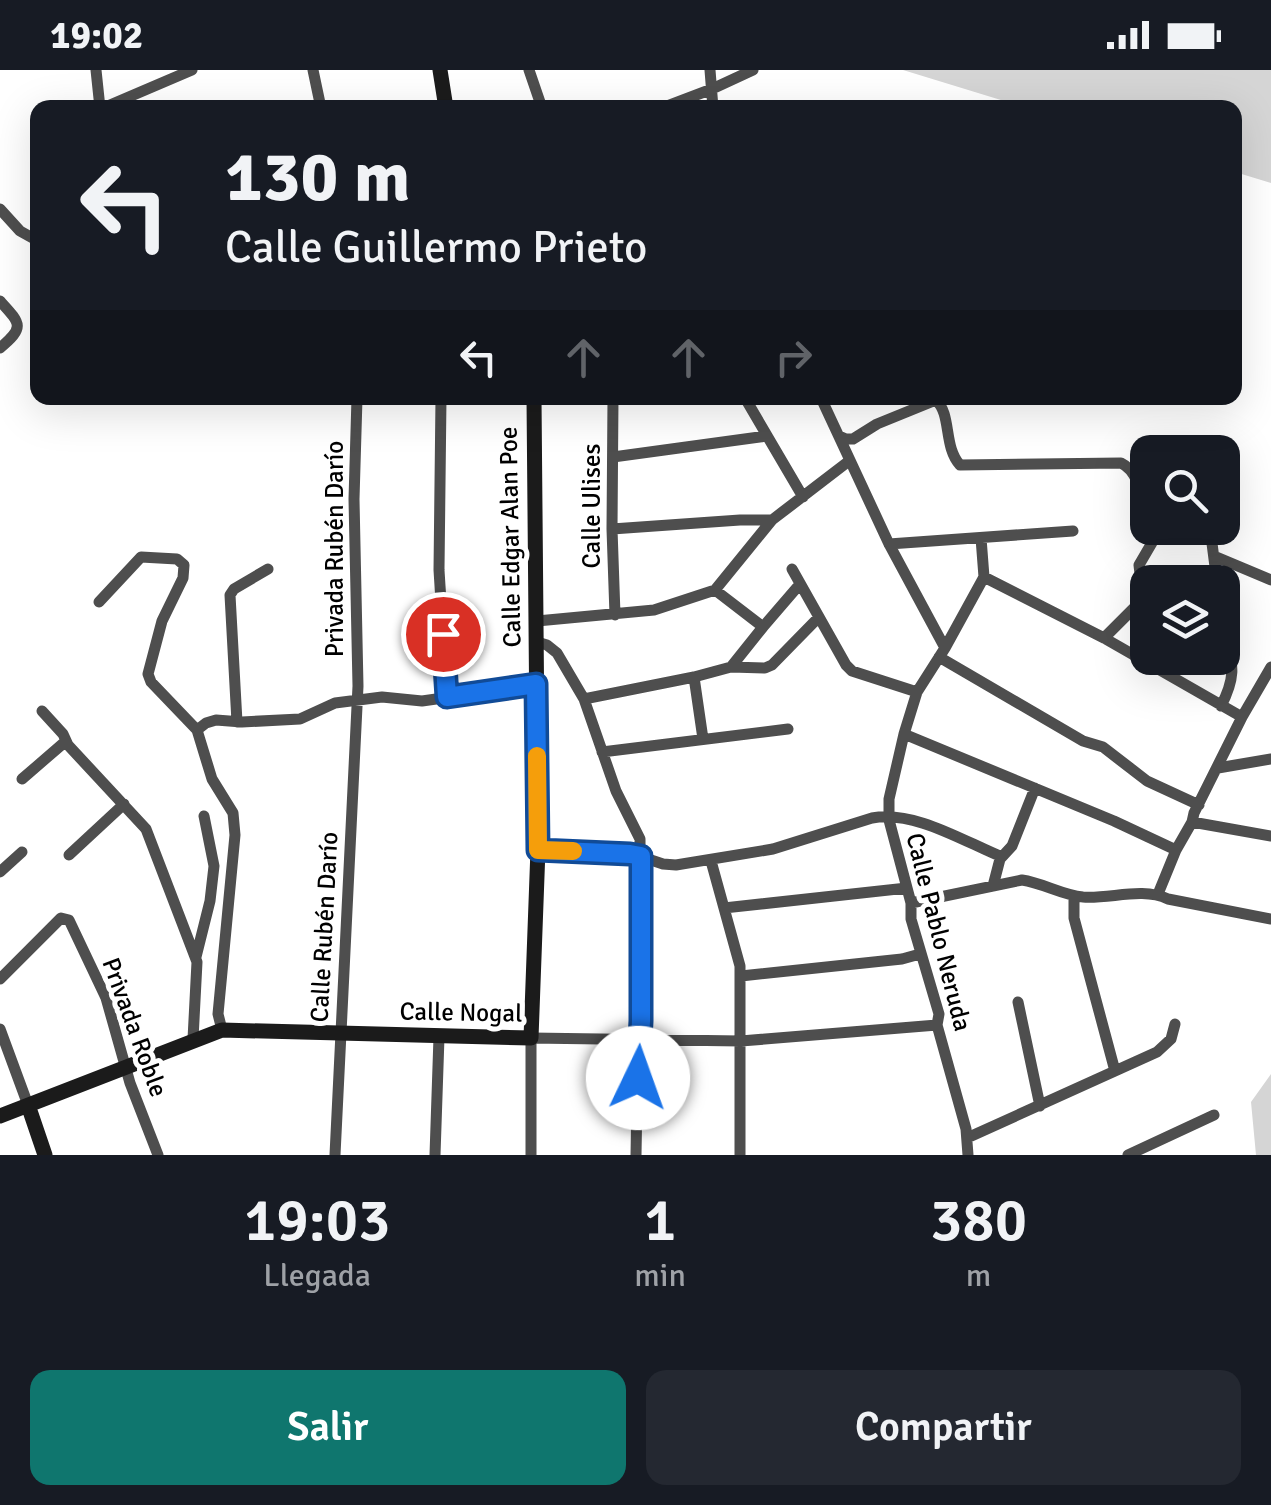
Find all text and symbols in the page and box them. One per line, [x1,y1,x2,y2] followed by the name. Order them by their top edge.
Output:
[50,12,143,59] text: 19:02
[225,134,410,220] text: 130 m
[60,140,190,270] icon: left
[225,220,648,275] text: Calle Guillermo Prieto
[451,330,506,385] icon: left
[556,330,611,385] icon: ahead
[661,330,716,385] icon: ahead
[766,330,821,385] icon: right
[493,426,527,648] street label: Calle Edgar Alan Poe
[1130,435,1240,675] map controls
[1130,435,1240,545] button: search
[319,441,350,657] street label: Privada Rubén Darío
[576,444,607,568] street label: Calle Ulises
[1130,565,1240,675] button: layers
[401,592,486,677] pin
[416,607,471,662] icon: arrive
[899,830,979,1034] street label: Calle Pablo Neruda
[304,831,344,1023] street label: Calle Rubén Darío
[96,953,174,1101] street label: Privada Roble
[399,995,523,1029] street label: Calle Nogal
[586,1026,690,1130] position arrow
[244,1184,390,1258] text: 19:03
[644,1184,676,1258] text: 1
[930,1184,1027,1258] text: 380
[263,1256,371,1295] text: Llegada
[634,1256,686,1295] text: min
[966,1256,991,1295] text: m
[30,1370,626,1485] button: Salir
[646,1370,1241,1485] button: Compartir

